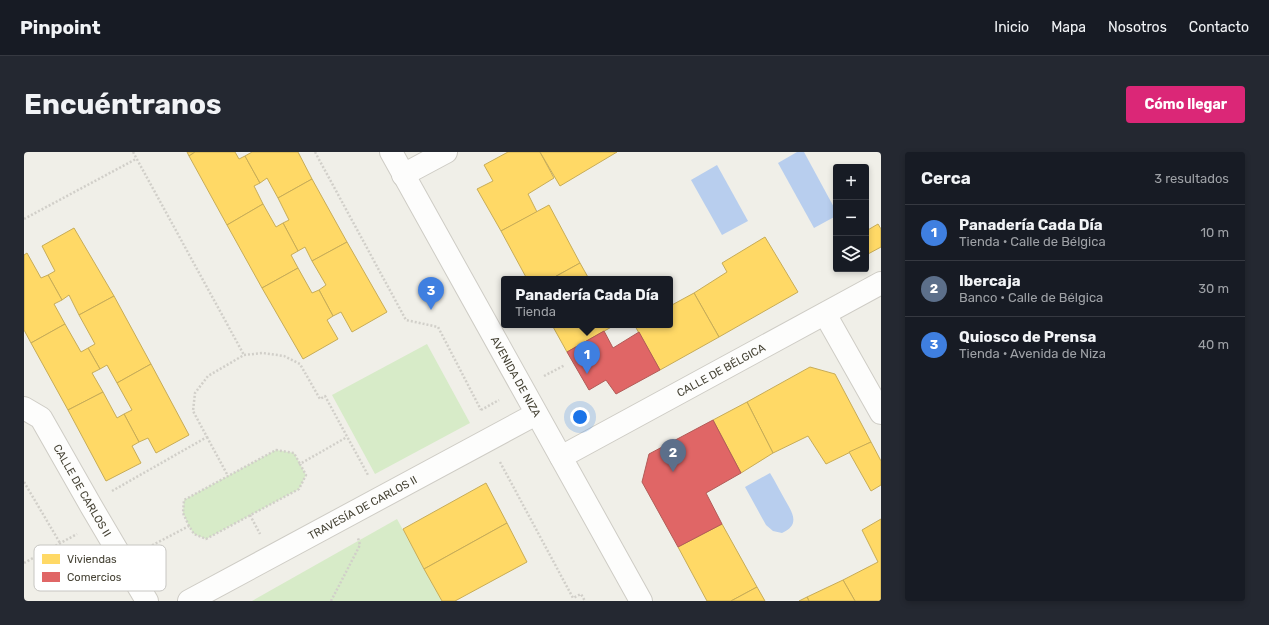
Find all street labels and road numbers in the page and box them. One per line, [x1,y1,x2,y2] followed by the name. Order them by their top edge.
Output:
[488,334,544,420] street label: AVENIDA DE NIZA
[674,340,768,399] street label: CALLE DE BÉLGICA
[51,442,114,539] street label: CALLE DE CARLOS II
[306,473,419,542] street label: TRAVESÍA DE CARLOS II

